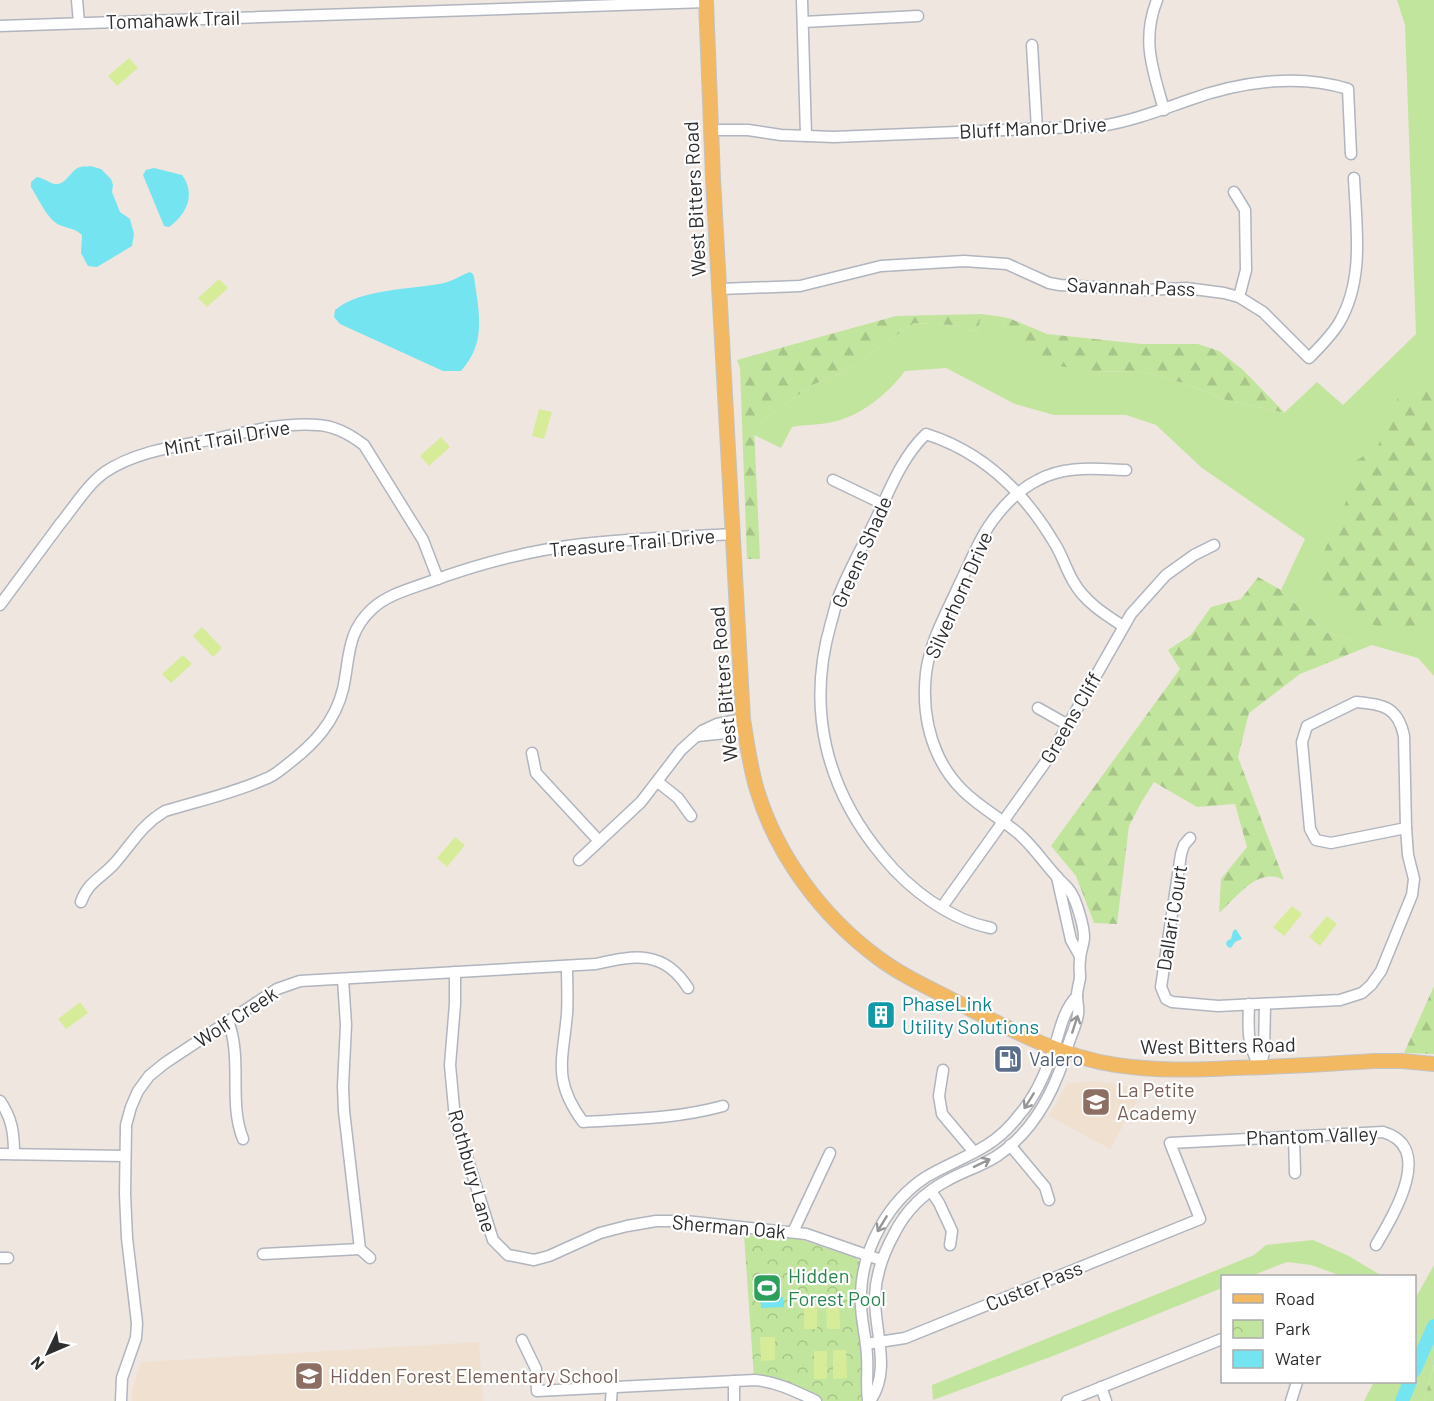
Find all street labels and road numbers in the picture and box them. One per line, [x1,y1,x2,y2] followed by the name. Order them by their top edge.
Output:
[105,5,241,33] street label: Tomahawk Trail
[958,111,1107,143] street label: Bluff Manor Drive
[678,121,710,277] street label: West Bitters Road
[1066,272,1196,300] street label: Savannah Pass
[162,414,292,460] street label: Mint Trail Drive
[826,492,896,611] street label: Greens Shade
[548,523,716,561] street label: Treasure Trail Drive
[919,527,997,662] street label: Silverhorn Drive
[704,606,742,763] street label: West Bitters Road
[1034,668,1106,767] street label: Greens Cliff
[1151,863,1191,972] street label: Dallari Court
[190,981,281,1052] street label: Wolf Creek
[1140,1032,1296,1058] street label: West Bitters Road
[444,1107,502,1235] street label: Rothbury Lane
[1246,1121,1378,1149] street label: Phantom Valley
[671,1209,787,1243] street label: Sherman Oak
[982,1255,1086,1315] street label: Custer Pass

